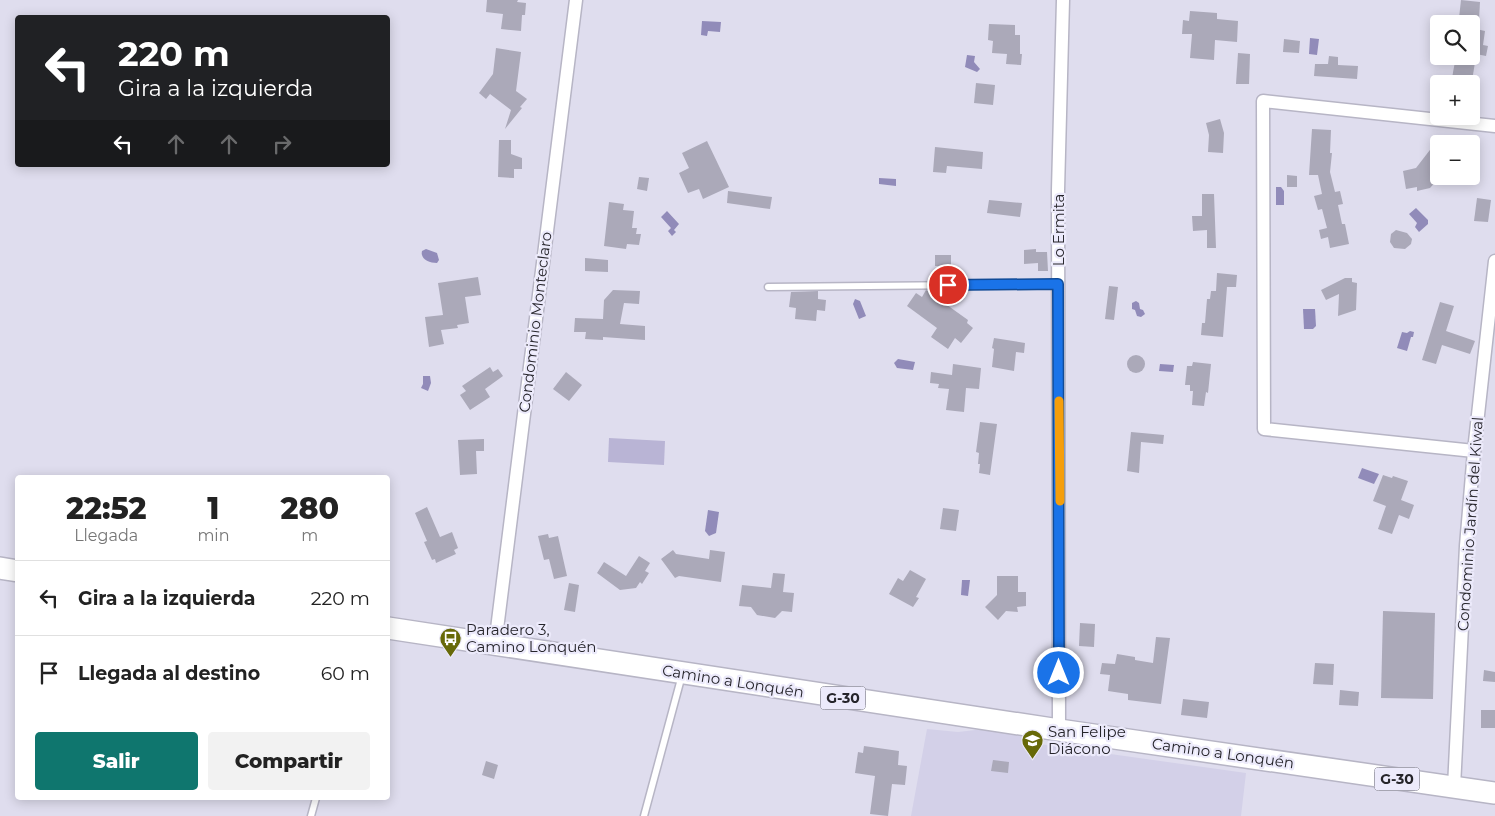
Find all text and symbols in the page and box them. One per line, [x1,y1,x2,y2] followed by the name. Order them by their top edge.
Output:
[1430,15,1480,185] map controls
[1430,15,1480,65] button: search
[118,32,230,75] text: 220 m
[35,35,100,100] icon: left
[118,75,313,102] text: Gira a la izquierda
[1430,75,1480,125] button: +
[109,130,137,158] icon: left
[162,130,190,158] icon: ahead
[215,130,243,158] icon: ahead
[268,130,296,158] icon: right
[1430,135,1480,185] button: −
[1049,194,1068,266] street label: Lo Ermita
[514,230,556,414] street label: Condominio Monteclaro
[927,264,969,306] pin
[934,271,962,299] icon: arrive
[1453,416,1487,632] street label: Condominio Jardín del Kiwal
[66,490,146,527] text: 22:52
[207,490,220,527] text: 1
[280,490,339,527] text: 280
[74,526,138,545] text: Llegada
[197,526,229,545] text: min
[301,526,318,545] text: m
[35,584,63,612] icon: left
[78,587,256,610] text: Gira a la izquierda
[311,587,370,610] text: 220 m
[466,620,597,656] place label: Paradero 3, Camino Lonquén
[438,626,462,657] bus stop icon: Paradero 3, Camino Lonquén
[1032,646,1084,698] position arrow
[35,659,63,687] icon: arrive
[661,660,805,702] street label: Camino a Lonquén
[78,662,260,685] text: Llegada al destino
[321,662,370,685] text: 60 m
[820,686,866,710] road number: G-30
[1048,722,1126,758] place label: San Felipe Diácono
[1020,728,1044,759] school or university icon: San Felipe Diácono
[35,732,198,790] button: Salir
[208,732,370,790] button: Compartir
[1151,734,1295,772] street label: Camino a Lonquén
[1374,768,1420,791] road number: G-30

